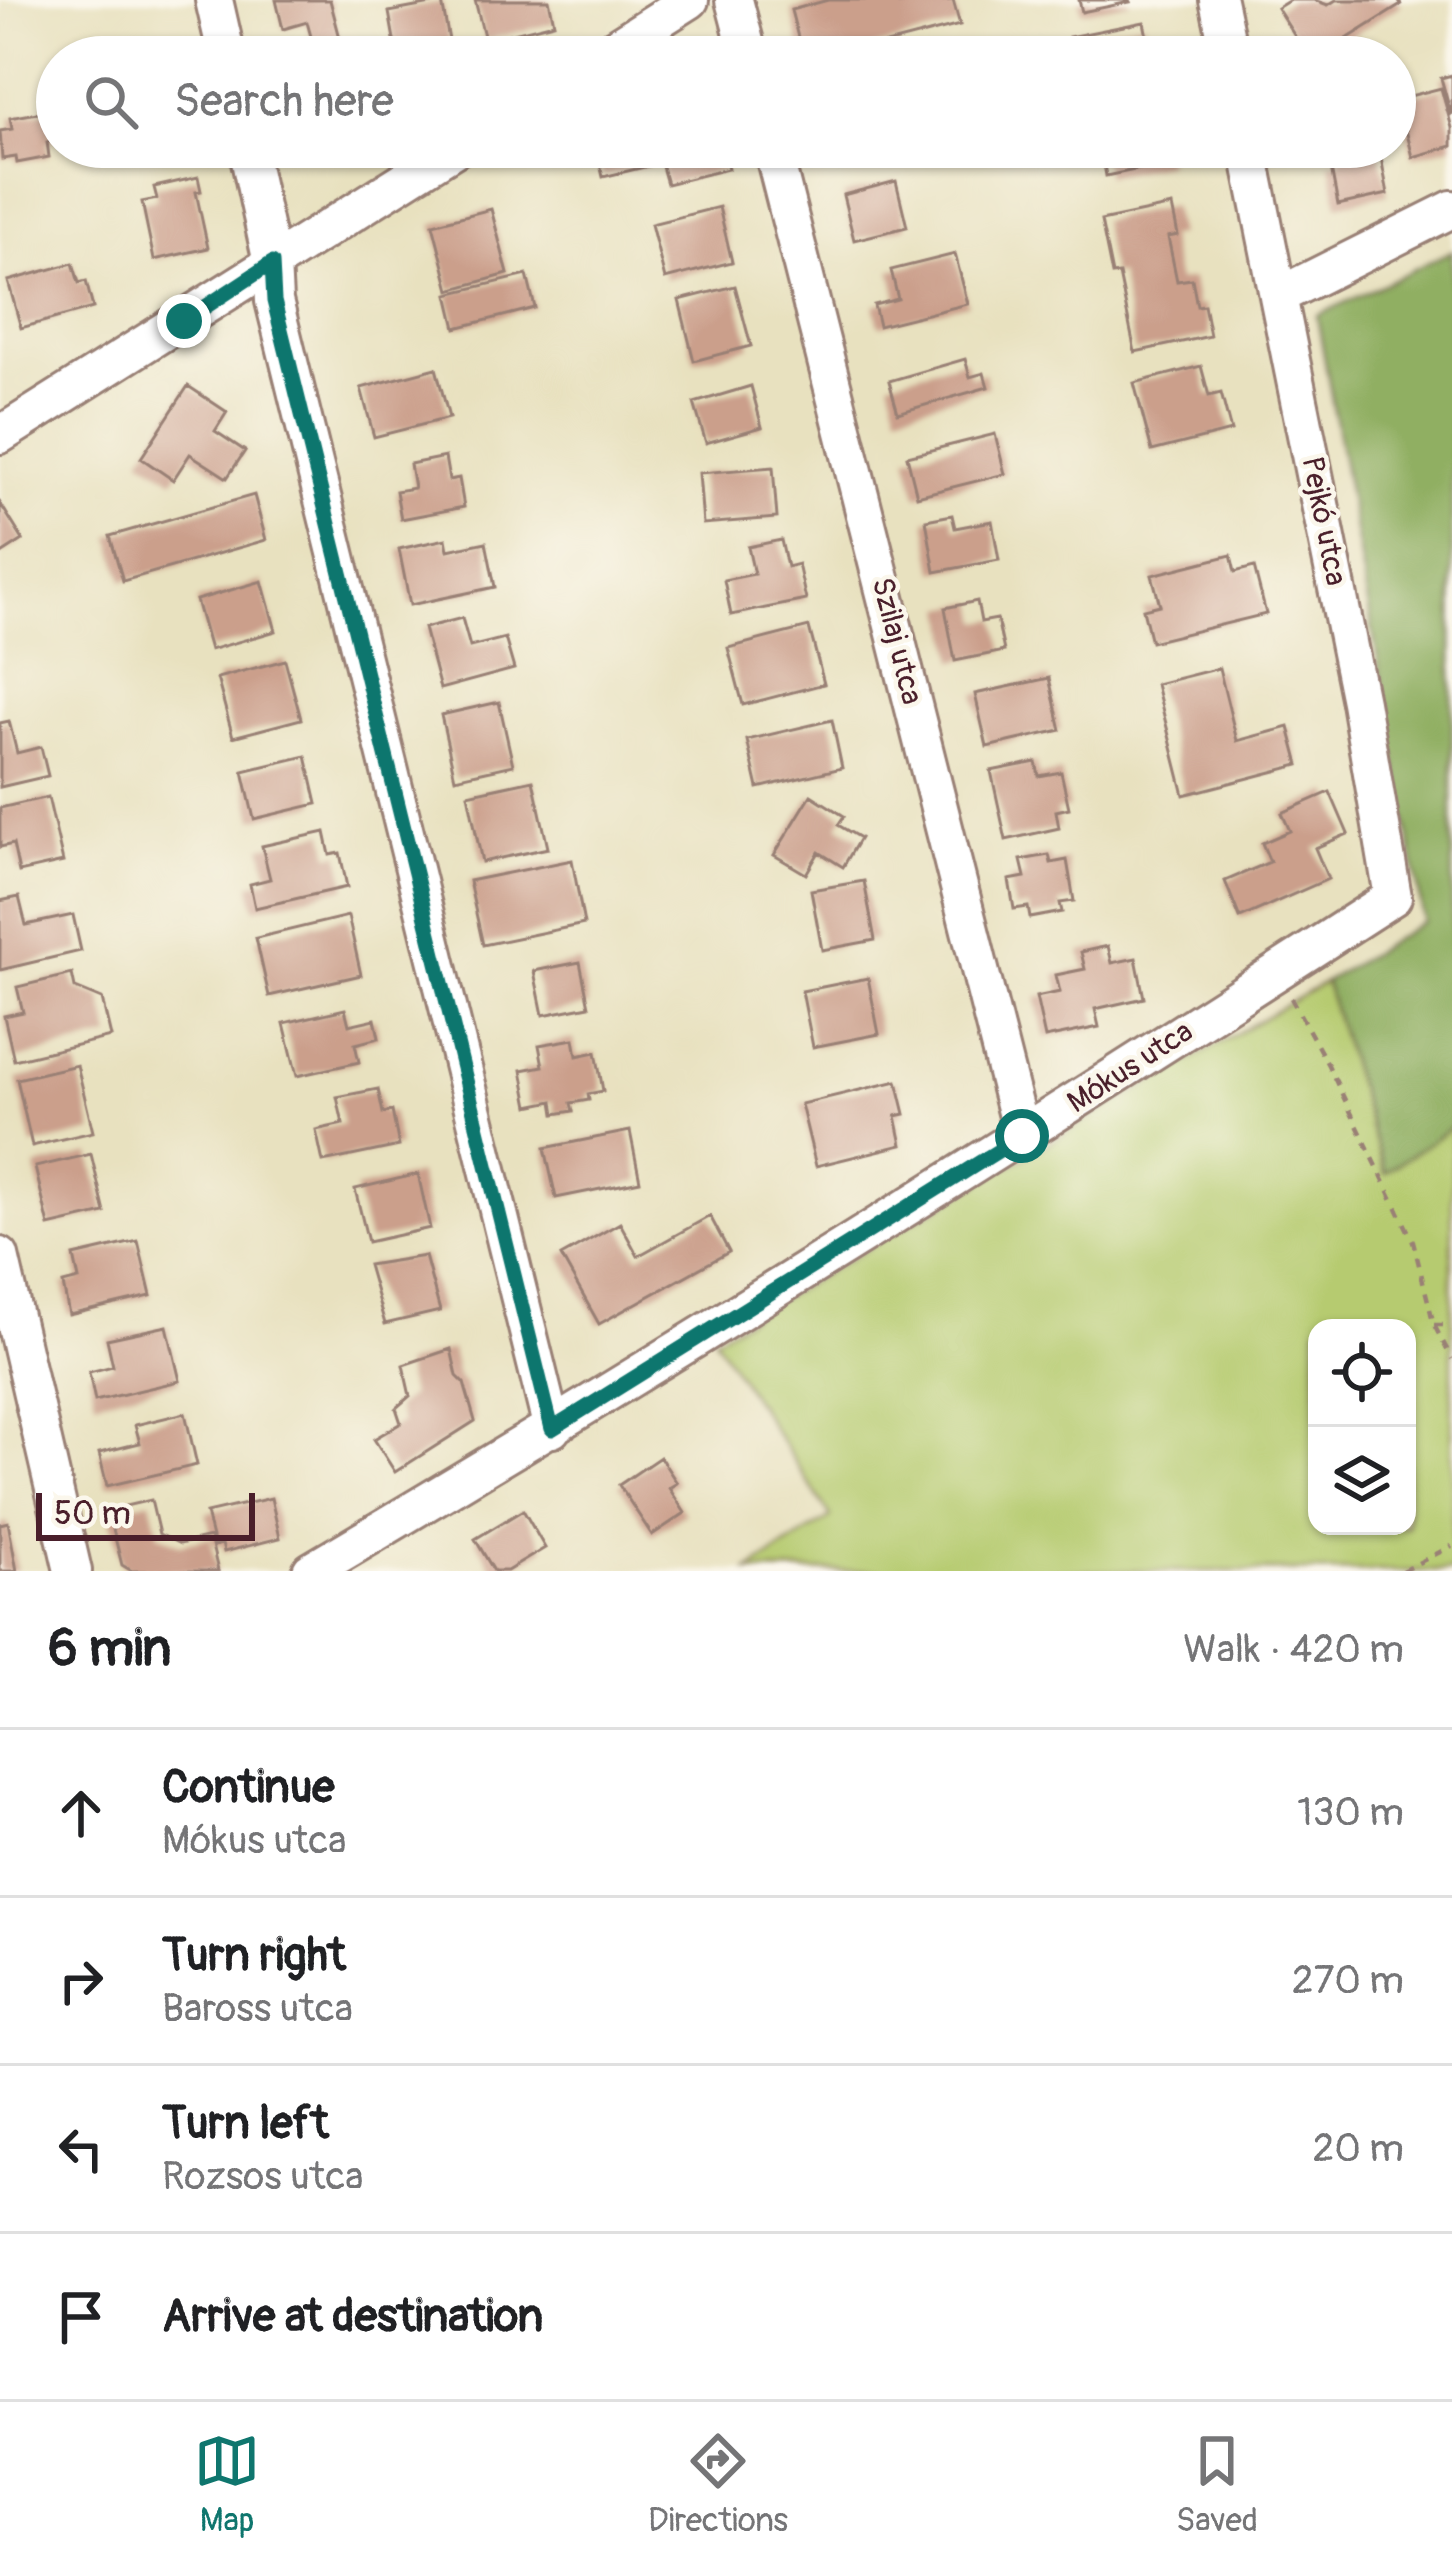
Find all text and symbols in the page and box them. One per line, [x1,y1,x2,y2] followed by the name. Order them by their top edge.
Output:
[36,36,1416,168] search box
[78,69,144,135] icon: search
[174,74,394,130] text: Search here
[157,294,211,348] route end
[1293,453,1355,589] street label: Pejkó utca
[863,574,931,708] street label: Szilaj utca
[1060,1013,1200,1121] street label: Mókus utca
[995,1109,1049,1163] route start
[1308,1319,1416,1535] map controls
[1308,1319,1416,1427] button: locate
[1308,1427,1416,1535] button: layers
[36,1487,255,1540] scale bar
[54,1493,131,1534] text: 50 m
[48,1617,171,1681] text: 6 min
[1183,1625,1404,1674] text: Walk · 420 m
[162,1760,335,1816] text: Continue
[48,1780,114,1846] icon: ahead
[1297,1788,1404,1837] text: 130 m
[162,1816,346,1865] text: Mókus utca
[162,1928,346,1984] text: Turn right
[48,1948,114,2014] icon: right
[1292,1956,1404,2005] text: 270 m
[162,1984,353,2033] text: Baross utca
[162,2096,329,2152] text: Turn left
[48,2116,114,2182] icon: left
[1312,2124,1404,2173] text: 20 m
[162,2152,363,2201] text: Rozsos utca
[48,2284,114,2350] icon: arrive
[162,2289,543,2345] text: Arrive at destination
[194,2428,260,2541] tab: Map
[648,2428,788,2541] tab: Directions
[1176,2428,1258,2541] tab: Saved

